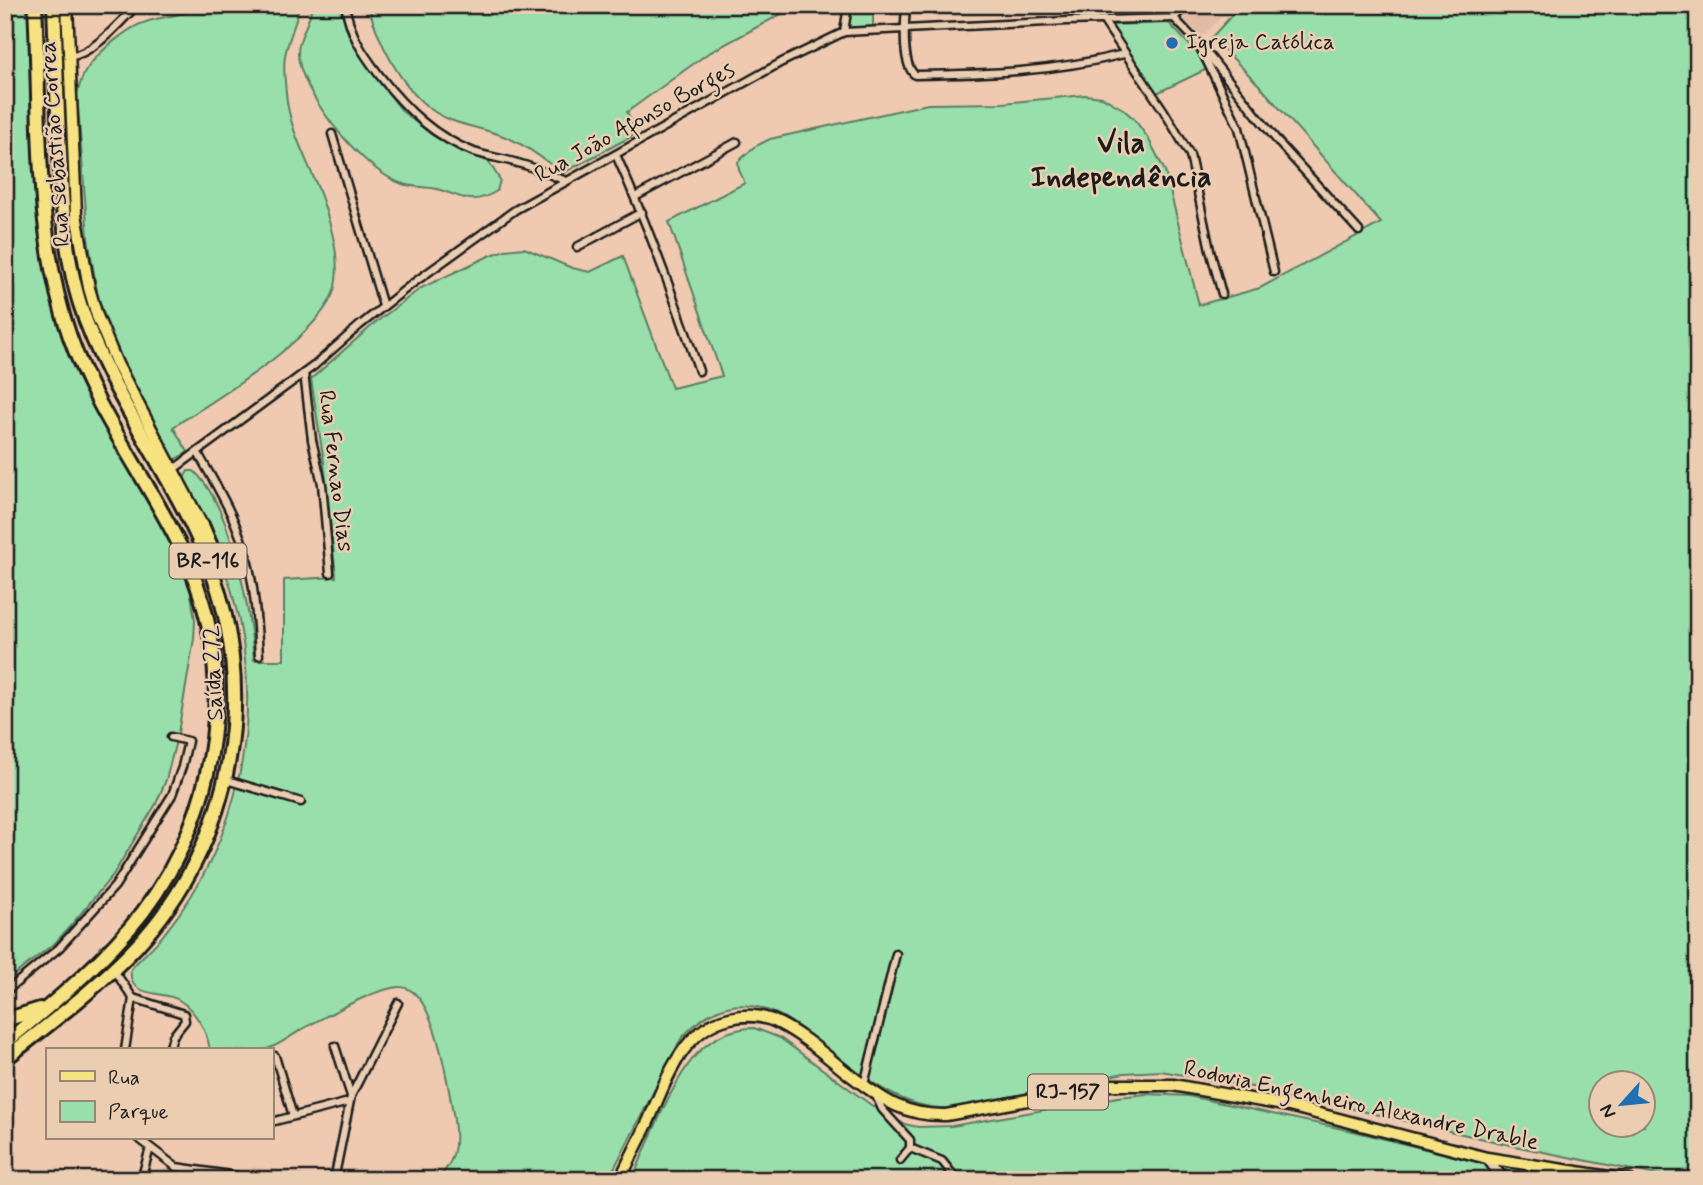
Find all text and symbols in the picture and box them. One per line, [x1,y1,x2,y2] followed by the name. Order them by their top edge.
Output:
[1186,28,1335,58] place label: Igreja Católica
[1164,35,1180,51] marker: Igreja Católica
[34,40,78,248] street label: Rua Sebastião Correa
[530,55,741,192] street label: Rua João Afonso Borges
[1030,124,1212,197] district label: Vila Independência
[310,388,360,554] street label: Rua Fernao Dias
[170,544,246,578] road number: BR-116
[197,624,231,721] street label: Saída 272
[46,1048,273,1140] legend
[1181,1054,1541,1160] street label: Rodovia Engenheiro Alexandre Drable
[108,1064,140,1092] text: Rua
[1588,1070,1658,1140] north arrow
[1028,1074,1108,1110] road number: RJ-157
[108,1098,169,1126] text: Parque
[1594,1100,1622,1122] text: N

